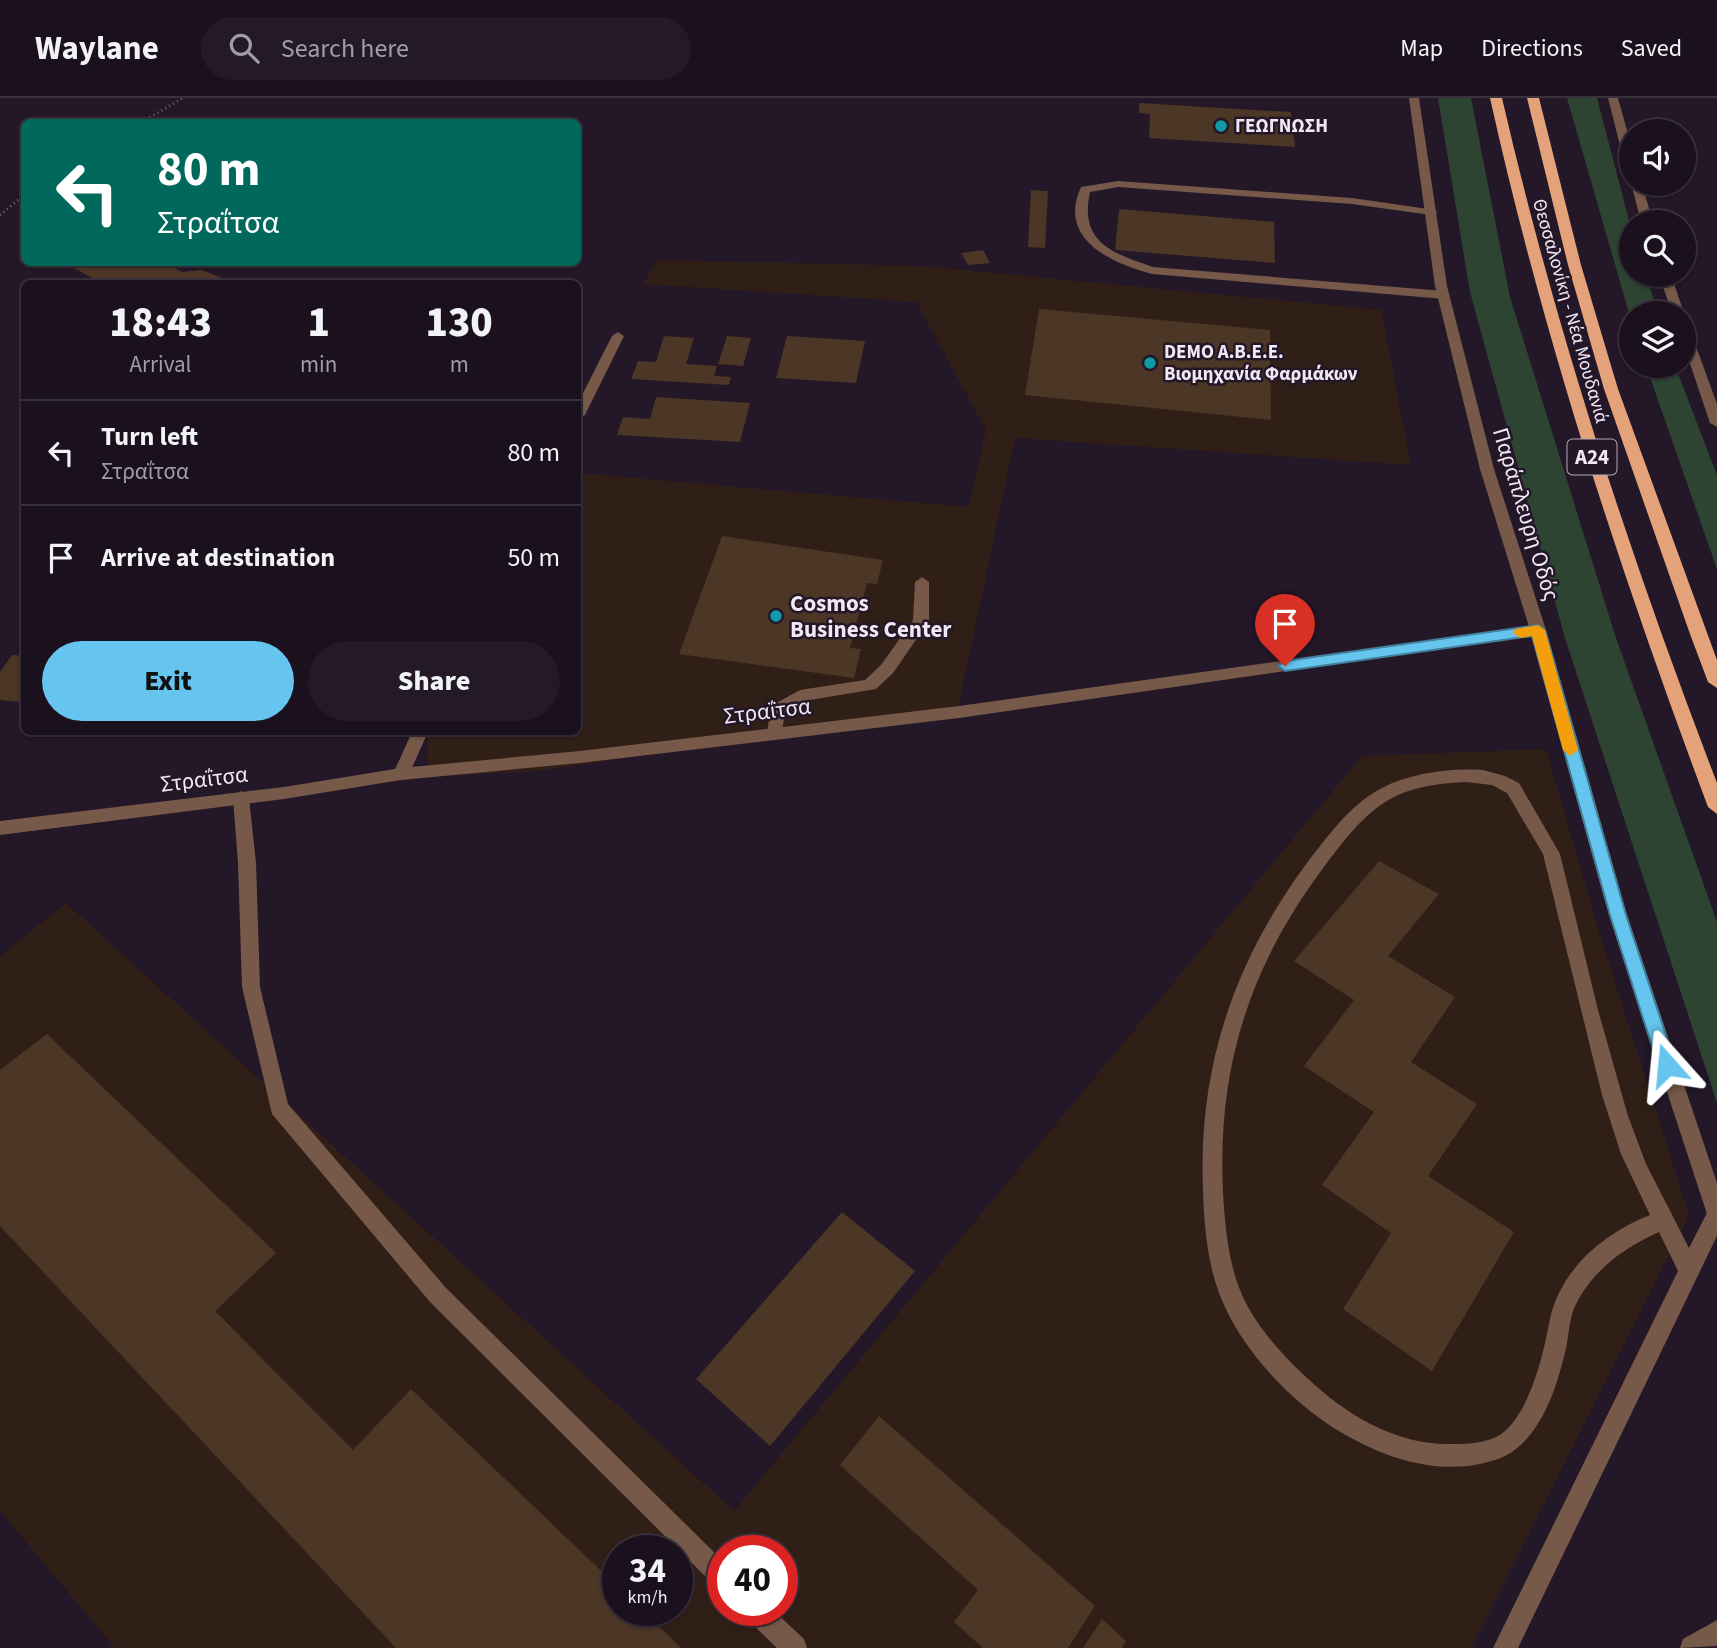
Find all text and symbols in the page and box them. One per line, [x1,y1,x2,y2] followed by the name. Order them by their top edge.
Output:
[201,17,691,80] search box
[35,25,159,72] text: Waylane
[225,29,263,67] icon: search
[281,30,409,67] text: Search here
[1400,31,1443,66] text: Map
[1481,31,1583,66] text: Directions
[1621,31,1682,66] text: Saved
[1235,113,1328,140] place label: ΓΕΩΓΝΩΣΗ
[1213,118,1229,134] marker: ΓΕΩΓΝΩΣΗ
[1619,119,1696,378] map controls
[1619,119,1696,196] button: sound
[157,135,261,205] text: 80 m
[42,147,133,238] icon: left
[1525,196,1615,427] street label: Θεσσαλονίκη - Νέα Μουδανιά
[157,200,279,246] text: Στραΐτσα
[1619,210,1696,287] button: search
[109,293,212,353] text: 18:43
[307,293,330,353] text: 1
[426,293,493,353] text: 130
[1619,301,1696,378] button: layers
[1164,339,1358,388] place label: DEMO A.B.E.E. Βιομηχανία Φαρμάκων
[130,348,191,381] text: Arrival
[300,348,337,381] text: min
[450,348,469,381] text: m
[1142,355,1158,371] marker: DEMO A.B.E.E. Βιομηχανία Φαρμάκων
[101,418,198,455] text: Turn left
[1484,423,1568,605] street label: Παράπλευρη Οδός
[42,434,80,472] icon: left
[507,434,560,471] text: 80 m
[1568,440,1616,474] road number: Α24
[101,455,189,488] text: Στραΐτσα
[42,539,80,577] icon: arrive
[101,539,335,576] text: Arrive at destination
[507,539,560,576] text: 50 m
[790,587,952,646] place label: Cosmos Business Center
[1255,594,1315,666] pin
[1266,605,1304,643] icon: arrive
[768,608,784,624] marker: Cosmos Business Center
[42,641,294,721] button: Exit
[308,641,560,721] button: Share
[721,689,813,733] street label: Στραΐτσα
[158,757,250,801] street label: Στραΐτσα
[1630,1028,1704,1102] position arrow
[707,1535,798,1626] speed limit sign: 40
[629,1546,666,1596] text: 34
[628,1585,667,1610] text: km/h

